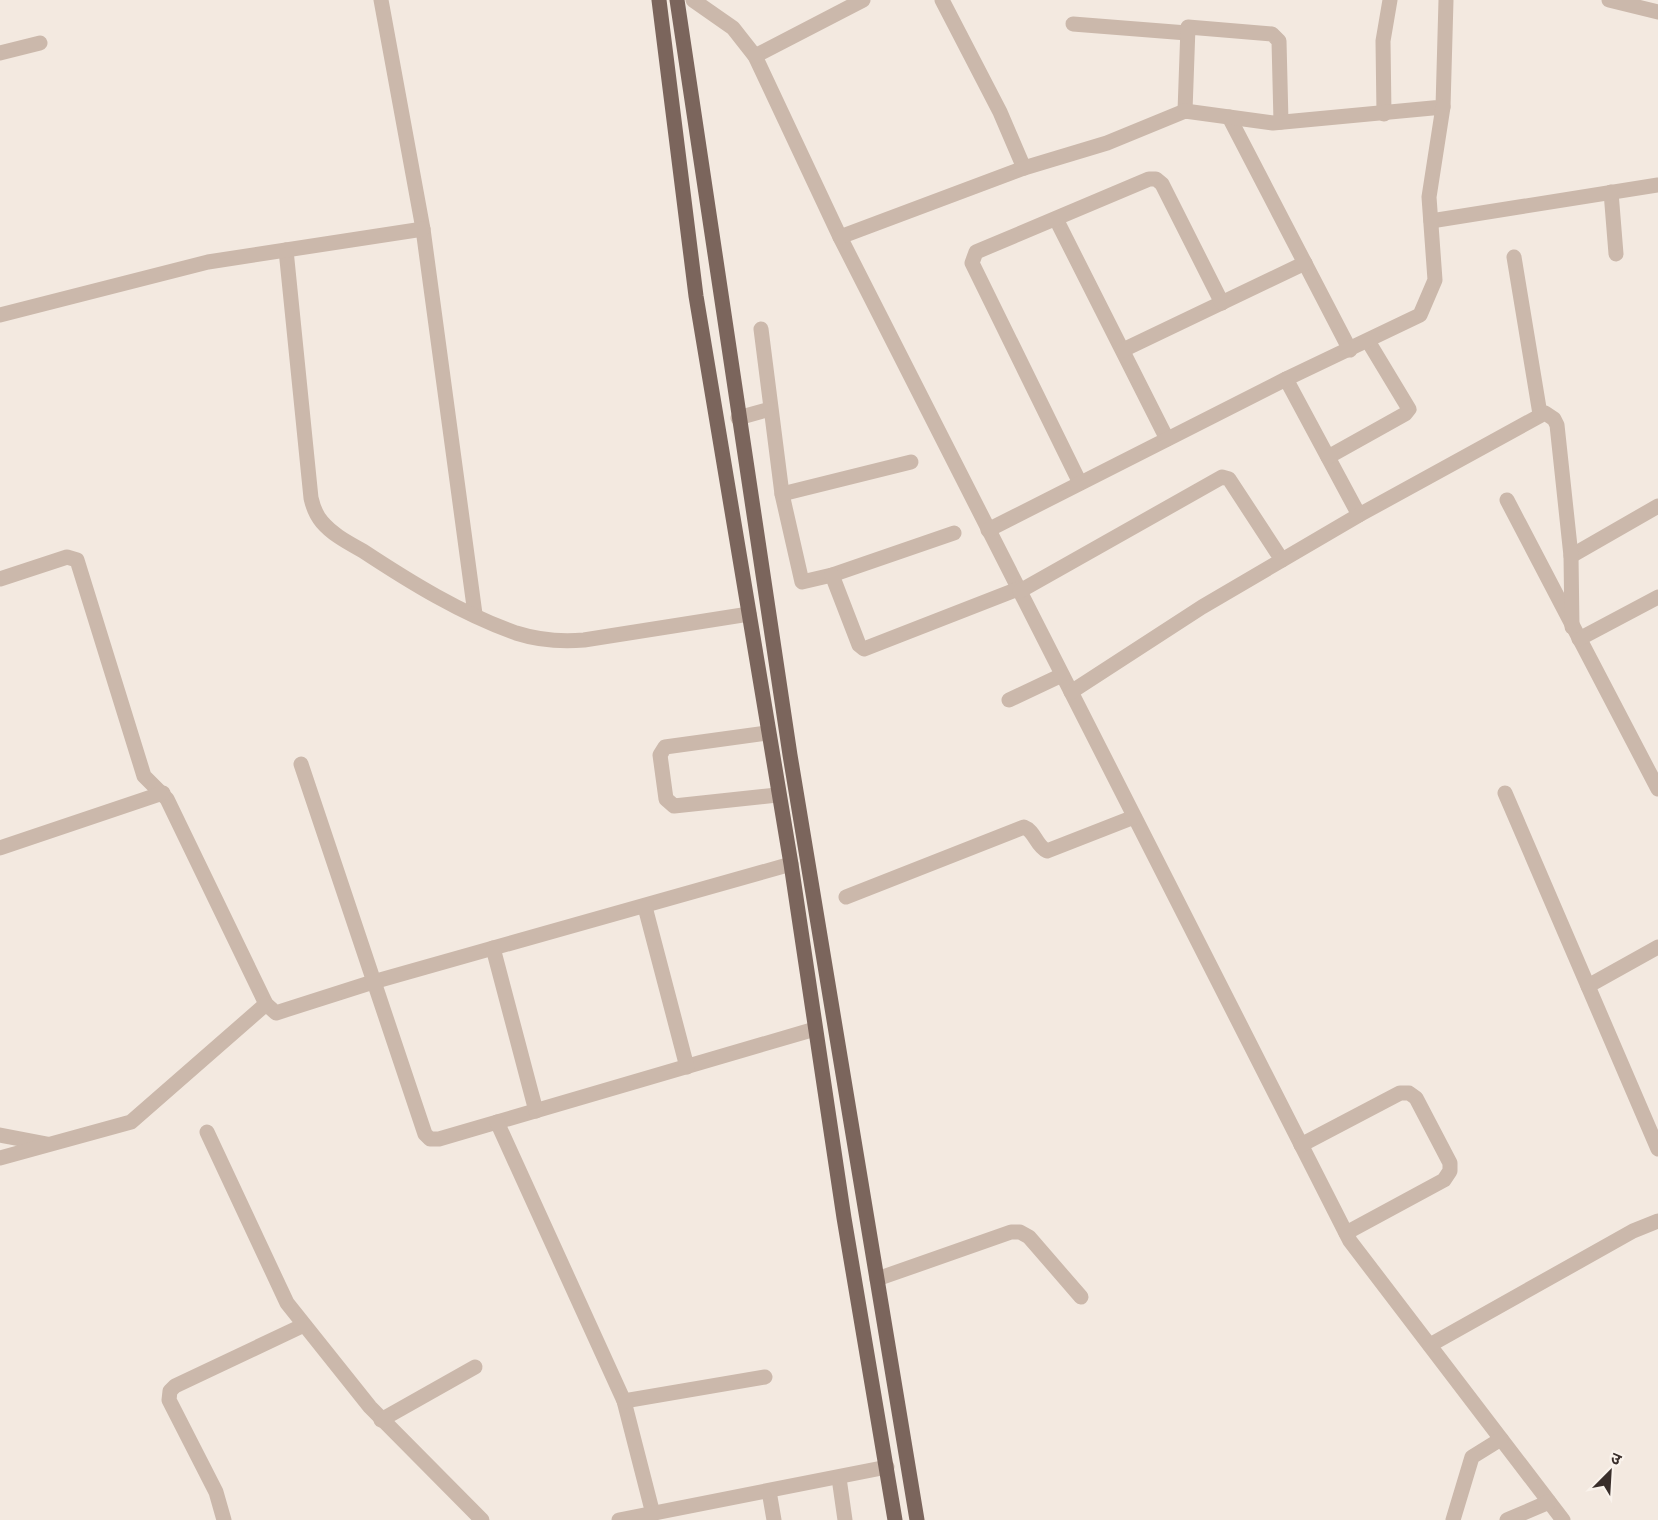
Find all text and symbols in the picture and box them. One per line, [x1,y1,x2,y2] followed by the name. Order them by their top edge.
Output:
[1580,1442,1640,1502] north arrow
[1608,1448,1625,1470] text: उ

